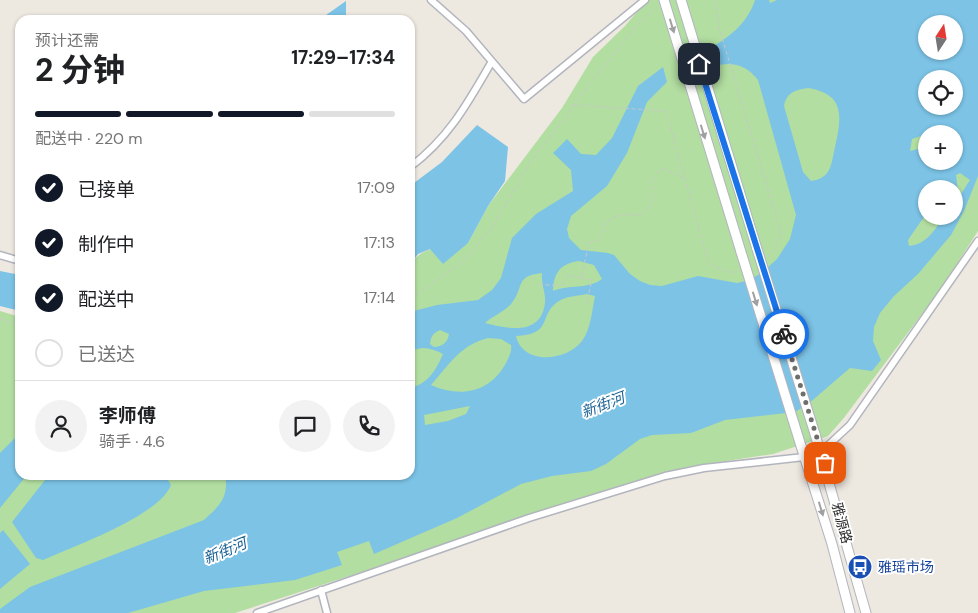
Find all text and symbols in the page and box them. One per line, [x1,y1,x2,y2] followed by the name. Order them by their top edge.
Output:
[918,15,962,60] north arrow
[918,15,963,225] map controls
[669,18,677,33] one-way arrow
[35,30,99,51] text: 预计还需
[678,43,720,85] pin
[291,45,395,70] text: 17:29–17:34
[35,49,125,91] text: 2 分钟
[685,50,713,78] icon: home
[918,70,963,115] button: locate
[700,124,708,139] one-way arrow
[918,125,963,170] button: +
[35,128,142,149] text: 配送中 · 220 m
[35,174,63,202] icon: check
[78,177,135,202] text: 已接单
[357,177,395,198] text: 17:09
[918,180,963,225] button: −
[35,229,63,257] icon: check
[78,232,135,257] text: 制作中
[364,232,395,253] text: 17:13
[35,284,63,312] icon: check
[78,287,135,312] text: 配送中
[364,287,395,308] text: 17:14
[752,291,760,306] one-way arrow
[759,309,809,359] courier
[770,320,798,348] icon: bike
[78,342,135,367] text: 已送达
[578,387,630,422] water label: 新街河
[35,400,87,452] button: person
[279,400,331,452] button: chat
[343,400,395,452] button: phone
[99,403,156,428] text: 李师傅
[99,431,165,452] text: 骑手 · 4.6
[804,442,846,484] pin
[811,449,839,477] icon: bag
[828,500,856,546] street label: 雅源路
[818,502,826,517] one-way arrow
[200,532,252,569] water label: 新街河
[847,554,873,580] bus stop icon: 雅瑶市场
[878,558,934,576] place label: 雅瑶市场

